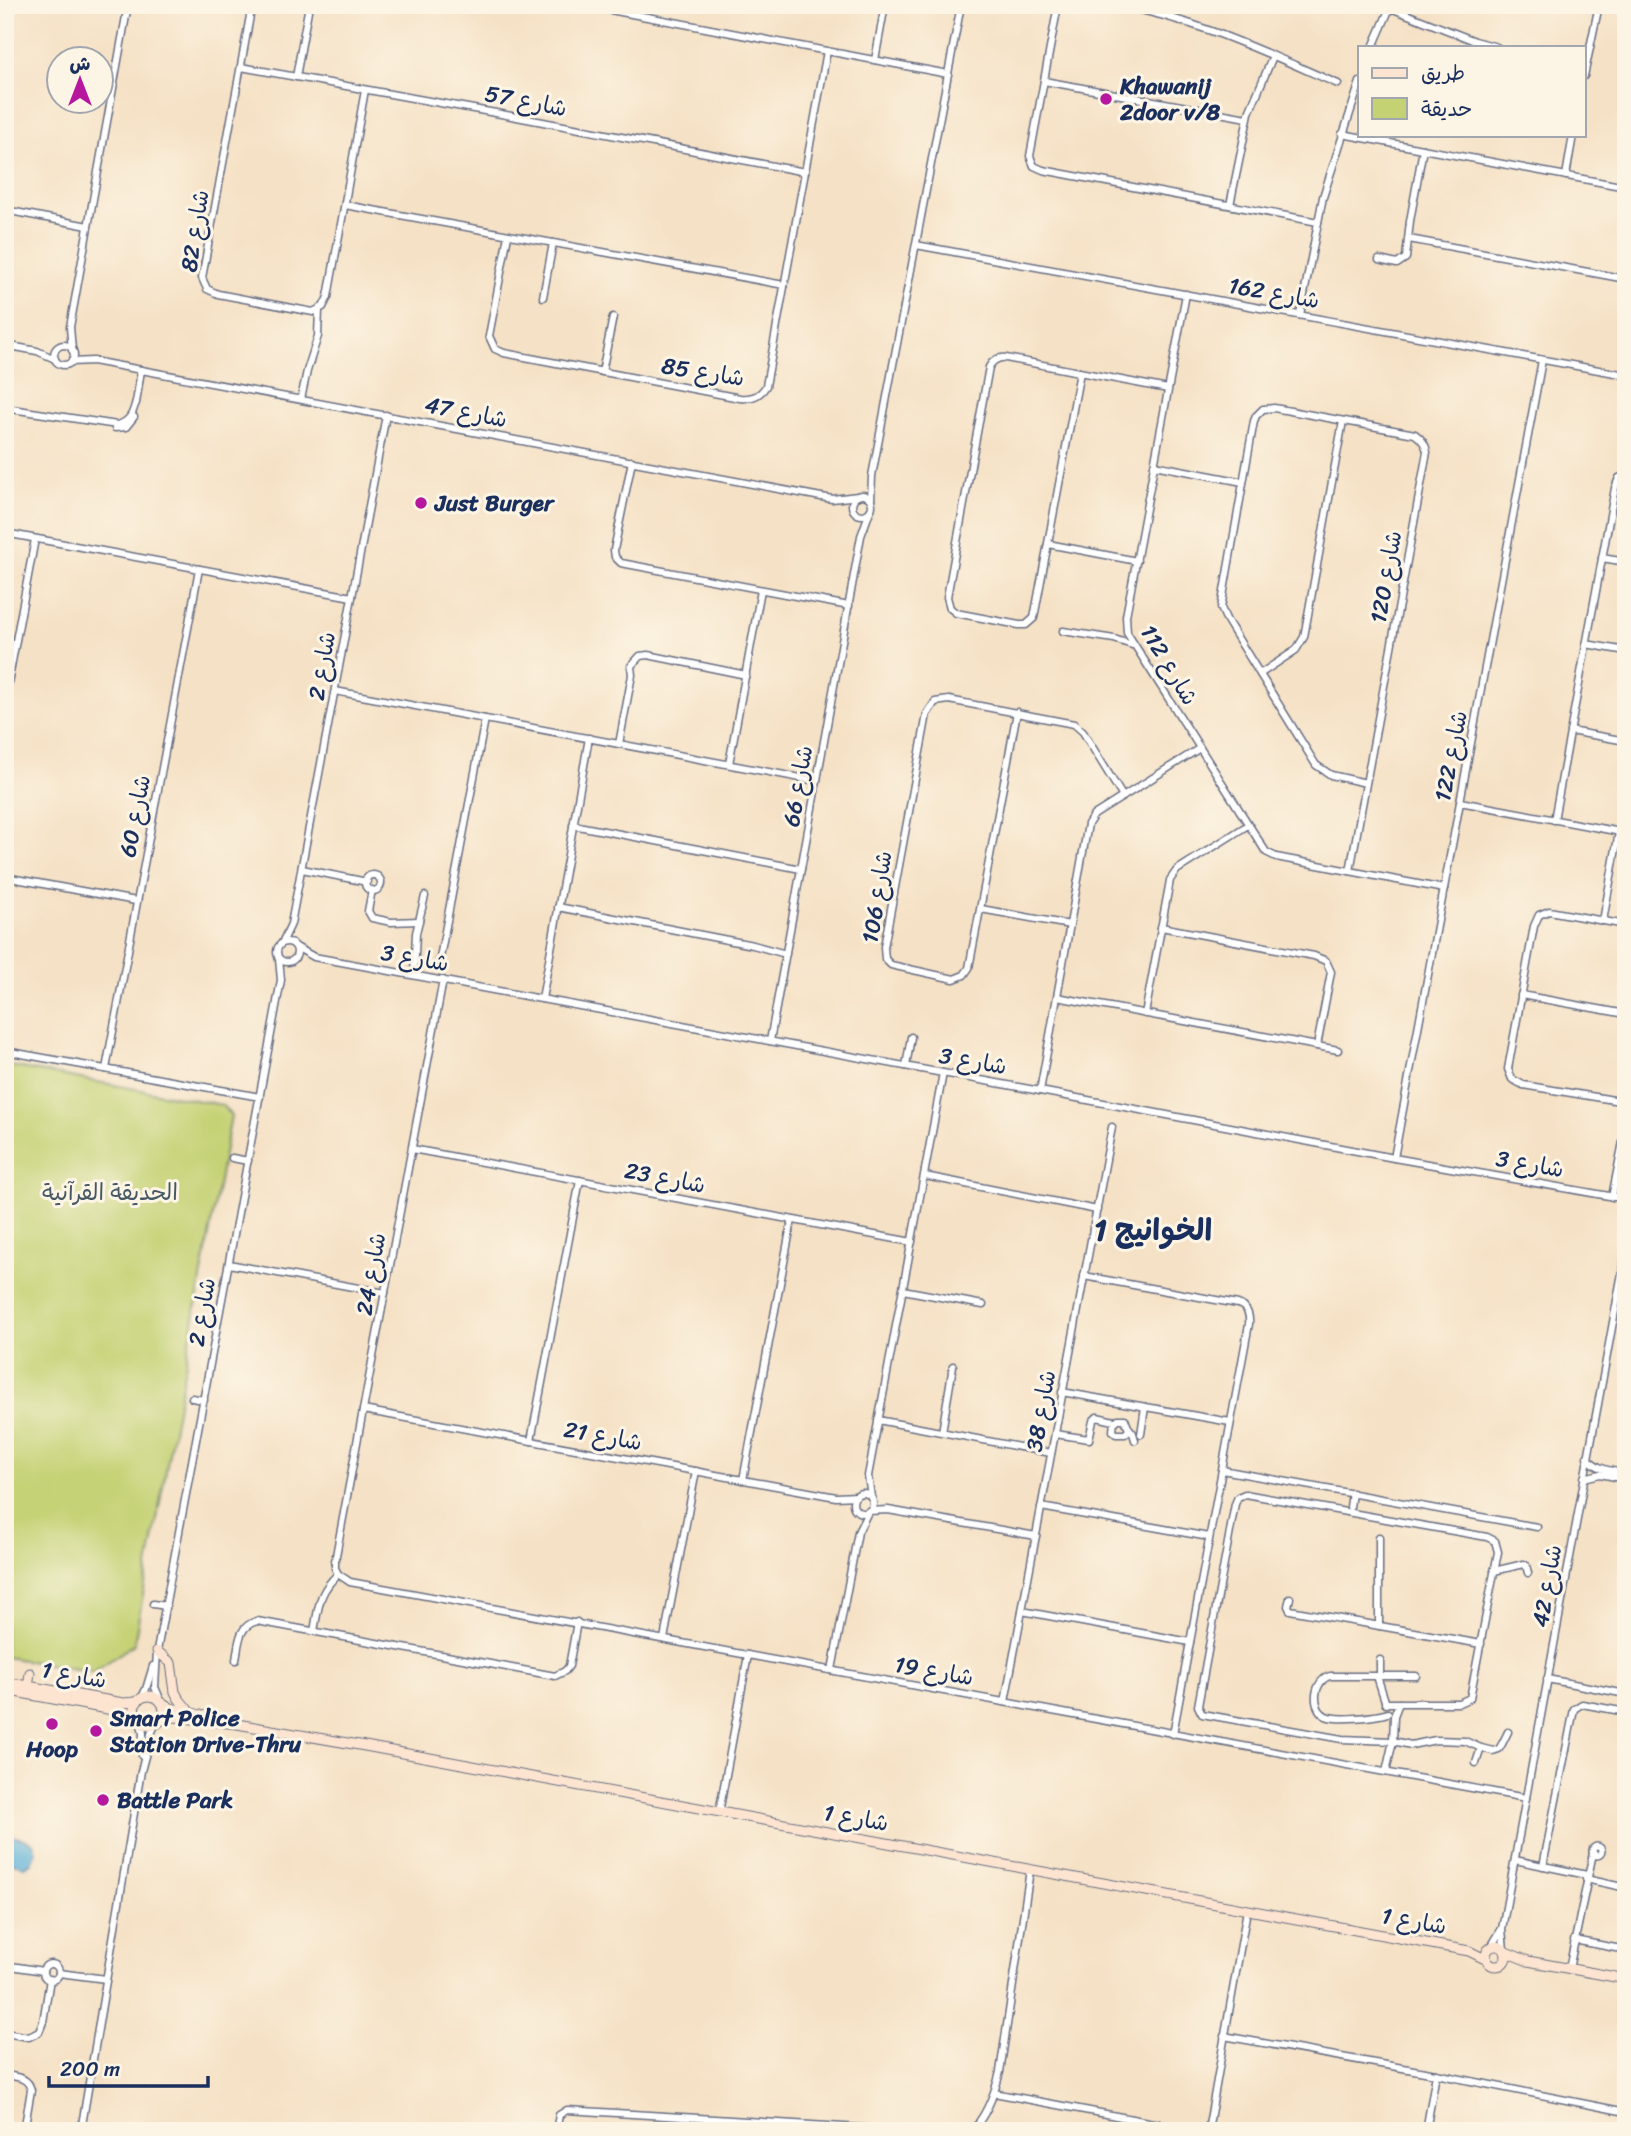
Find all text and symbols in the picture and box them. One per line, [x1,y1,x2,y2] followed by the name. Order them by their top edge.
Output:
[46,46,116,116] north arrow
[1358,46,1586,136] legend
[70,47,91,80] text: ش
[1421,54,1465,92] text: طريق
[1119,66,1220,133] place label: Khawanij 2door v/8
[481,73,571,129] street label: شارع 57
[1421,90,1472,128] text: حديقة
[1098,91,1114,107] marker: Khawanij 2door v/8
[168,187,222,275] street label: شارع 82
[1225,265,1323,321] street label: شارع 162
[658,345,748,399] street label: شارع 85
[421,384,511,440] street label: شارع 47
[433,483,556,524] place label: Just Burger
[413,495,429,511] marker: Just Burger
[1358,527,1414,627] street label: شارع 120
[1129,616,1209,714] street label: شارع 112
[296,628,348,704] street label: شارع 2
[1422,707,1480,805] street label: شارع 122
[771,742,825,830] street label: شارع 66
[107,771,163,861] street label: شارع 60
[849,848,905,946] street label: شارع 106
[378,932,452,984] street label: شارع 3
[936,1035,1010,1087] street label: شارع 3
[1493,1138,1567,1190] street label: شارع 3
[621,1150,709,1206] street label: شارع 23
[42,1172,178,1213] park label: الحديقة القرآنية
[1094,1203,1212,1257] district label: الخوانيج 1
[344,1229,398,1319] street label: شارع 24
[176,1274,228,1350] street label: شارع 2
[1014,1367,1068,1455] street label: شارع 38
[561,1409,645,1463] street label: شارع 21
[1520,1541,1574,1631] street label: شارع 42
[891,1644,977,1698] street label: شارع 19
[38,1649,110,1701] street label: شارع 1
[109,1698,302,1765] place label: Smart Police Station Drive-Thru
[44,1716,60,1732] marker: Hoop
[88,1723,104,1739] marker: Smart Police Station Drive-Thru
[25,1729,79,1770] place label: Hoop
[117,1780,233,1821] place label: Battle Park
[95,1792,111,1808] marker: Battle Park
[820,1792,892,1844] street label: شارع 1
[1378,1895,1450,1947] street label: شارع 1
[49,2045,208,2089] scale bar
[60,2050,120,2088] text: 200 m

